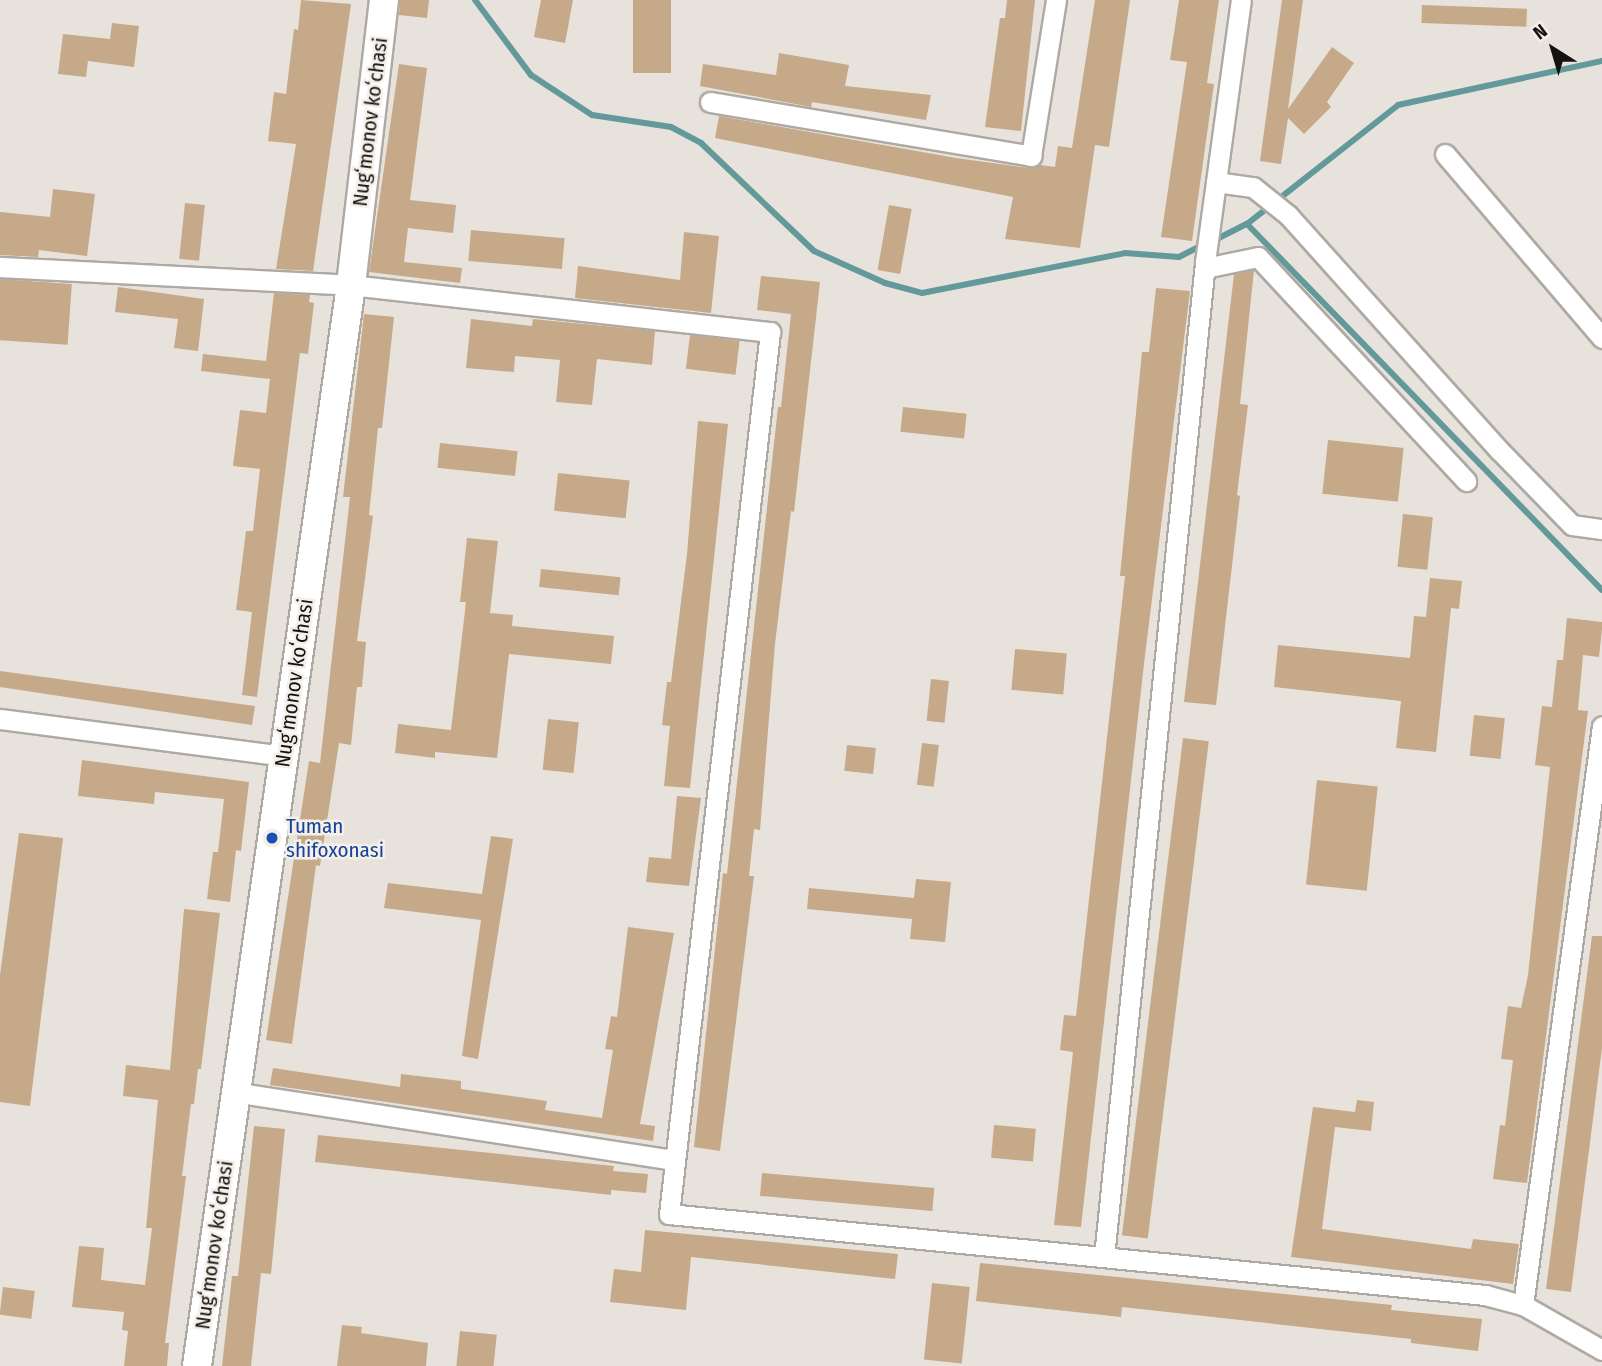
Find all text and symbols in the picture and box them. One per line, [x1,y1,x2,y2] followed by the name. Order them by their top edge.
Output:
[1518,14,1588,84] north arrow
[1529,19,1552,44] text: N
[347,36,393,208] street label: Nugʻmonov koʻchasi
[270,597,318,769] street label: Nugʻmonov koʻchasi
[286,813,384,863] place label: Tuman shifoxonasi
[264,830,280,846] marker: Tuman shifoxonasi
[190,1159,238,1331] street label: Nugʻmonov koʻchasi

